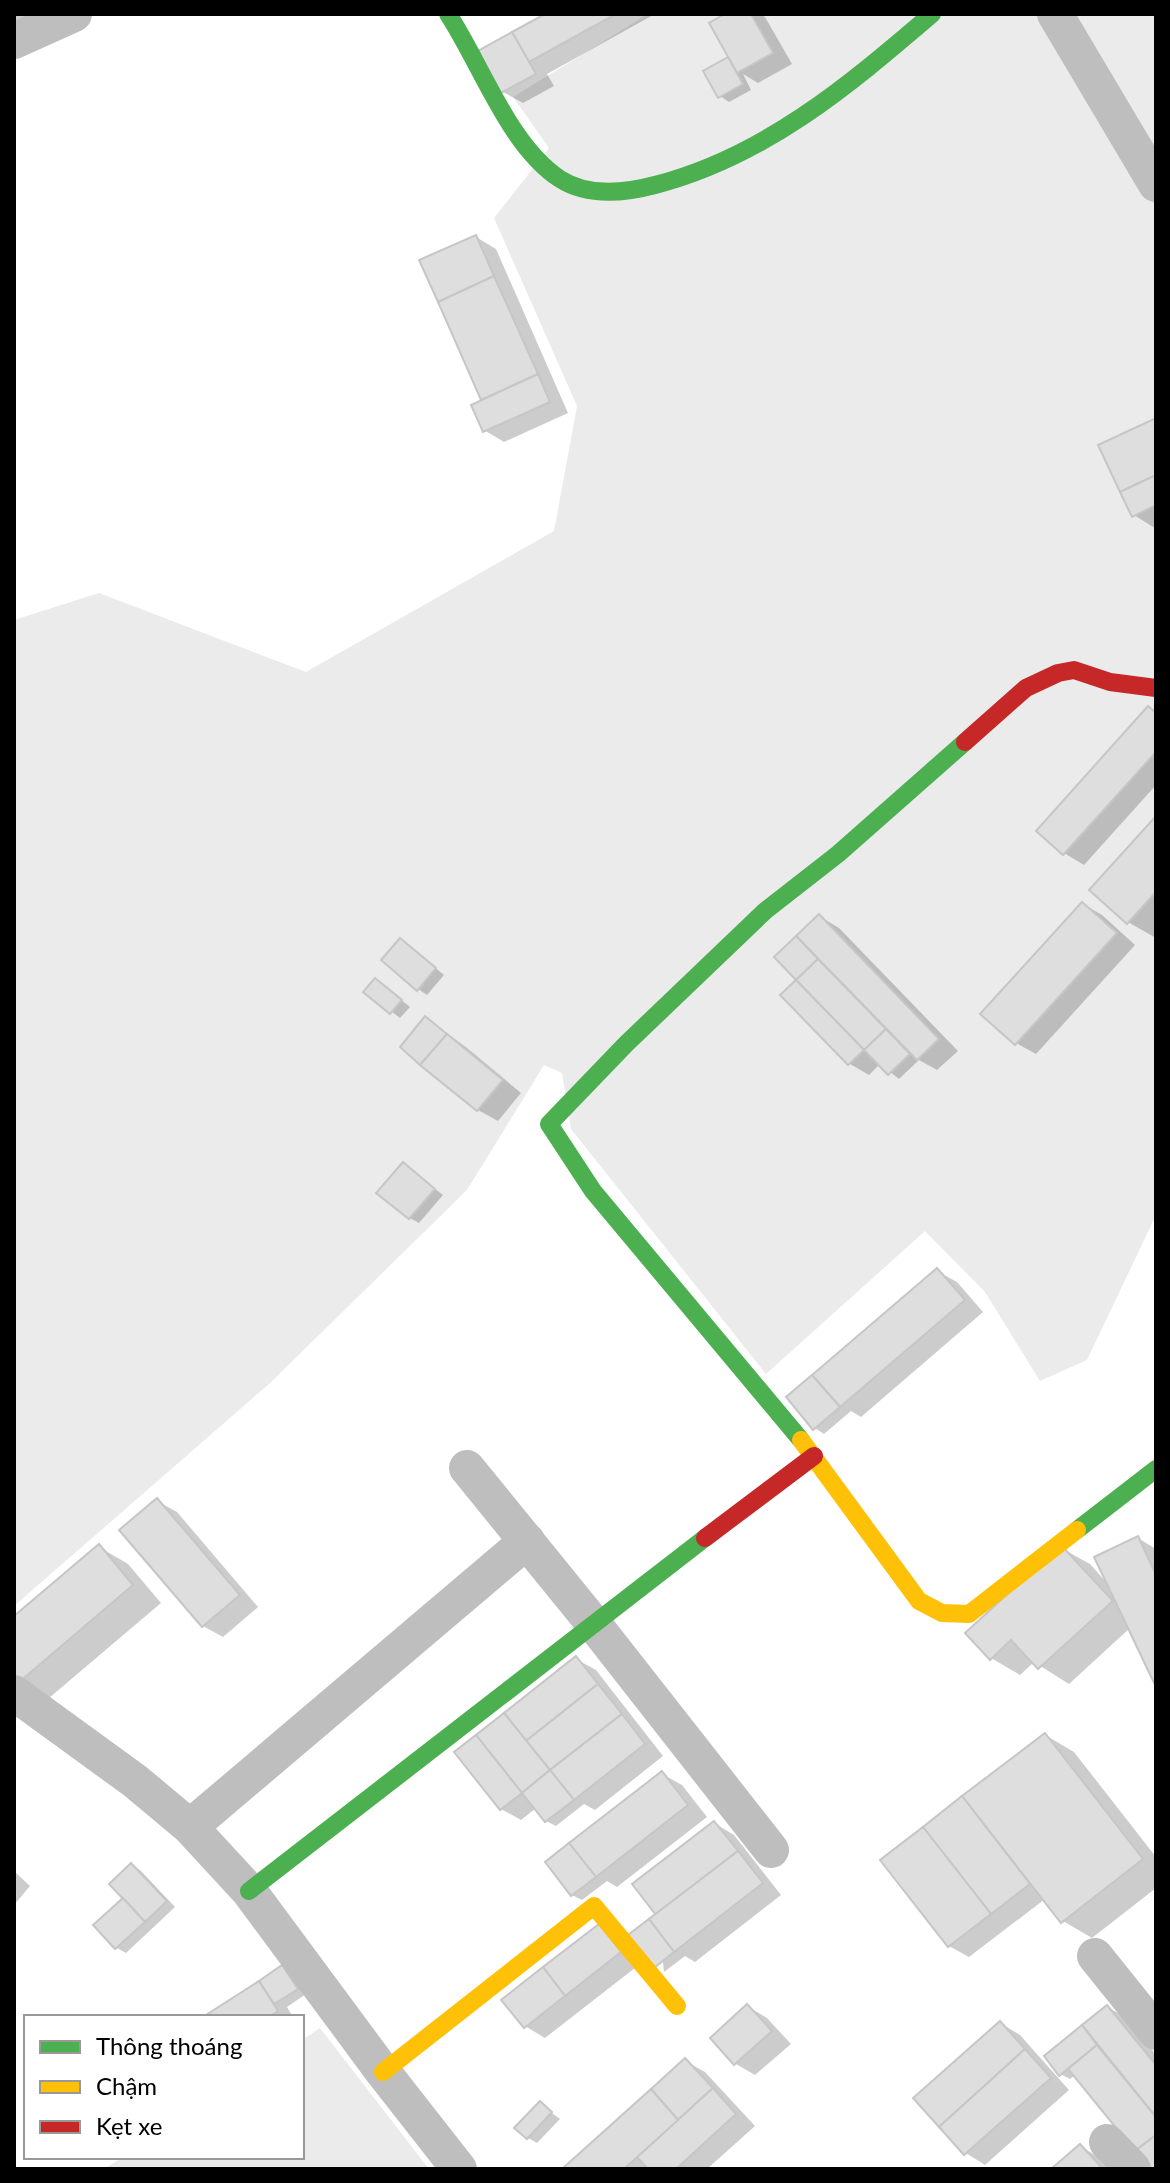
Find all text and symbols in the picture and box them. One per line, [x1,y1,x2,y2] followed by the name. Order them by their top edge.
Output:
[24,2015,304,2159] legend
[96,2031,242,2060] text: Thông thoáng
[96,2071,157,2100] text: Chậm
[96,2111,162,2140] text: Kẹt xe

